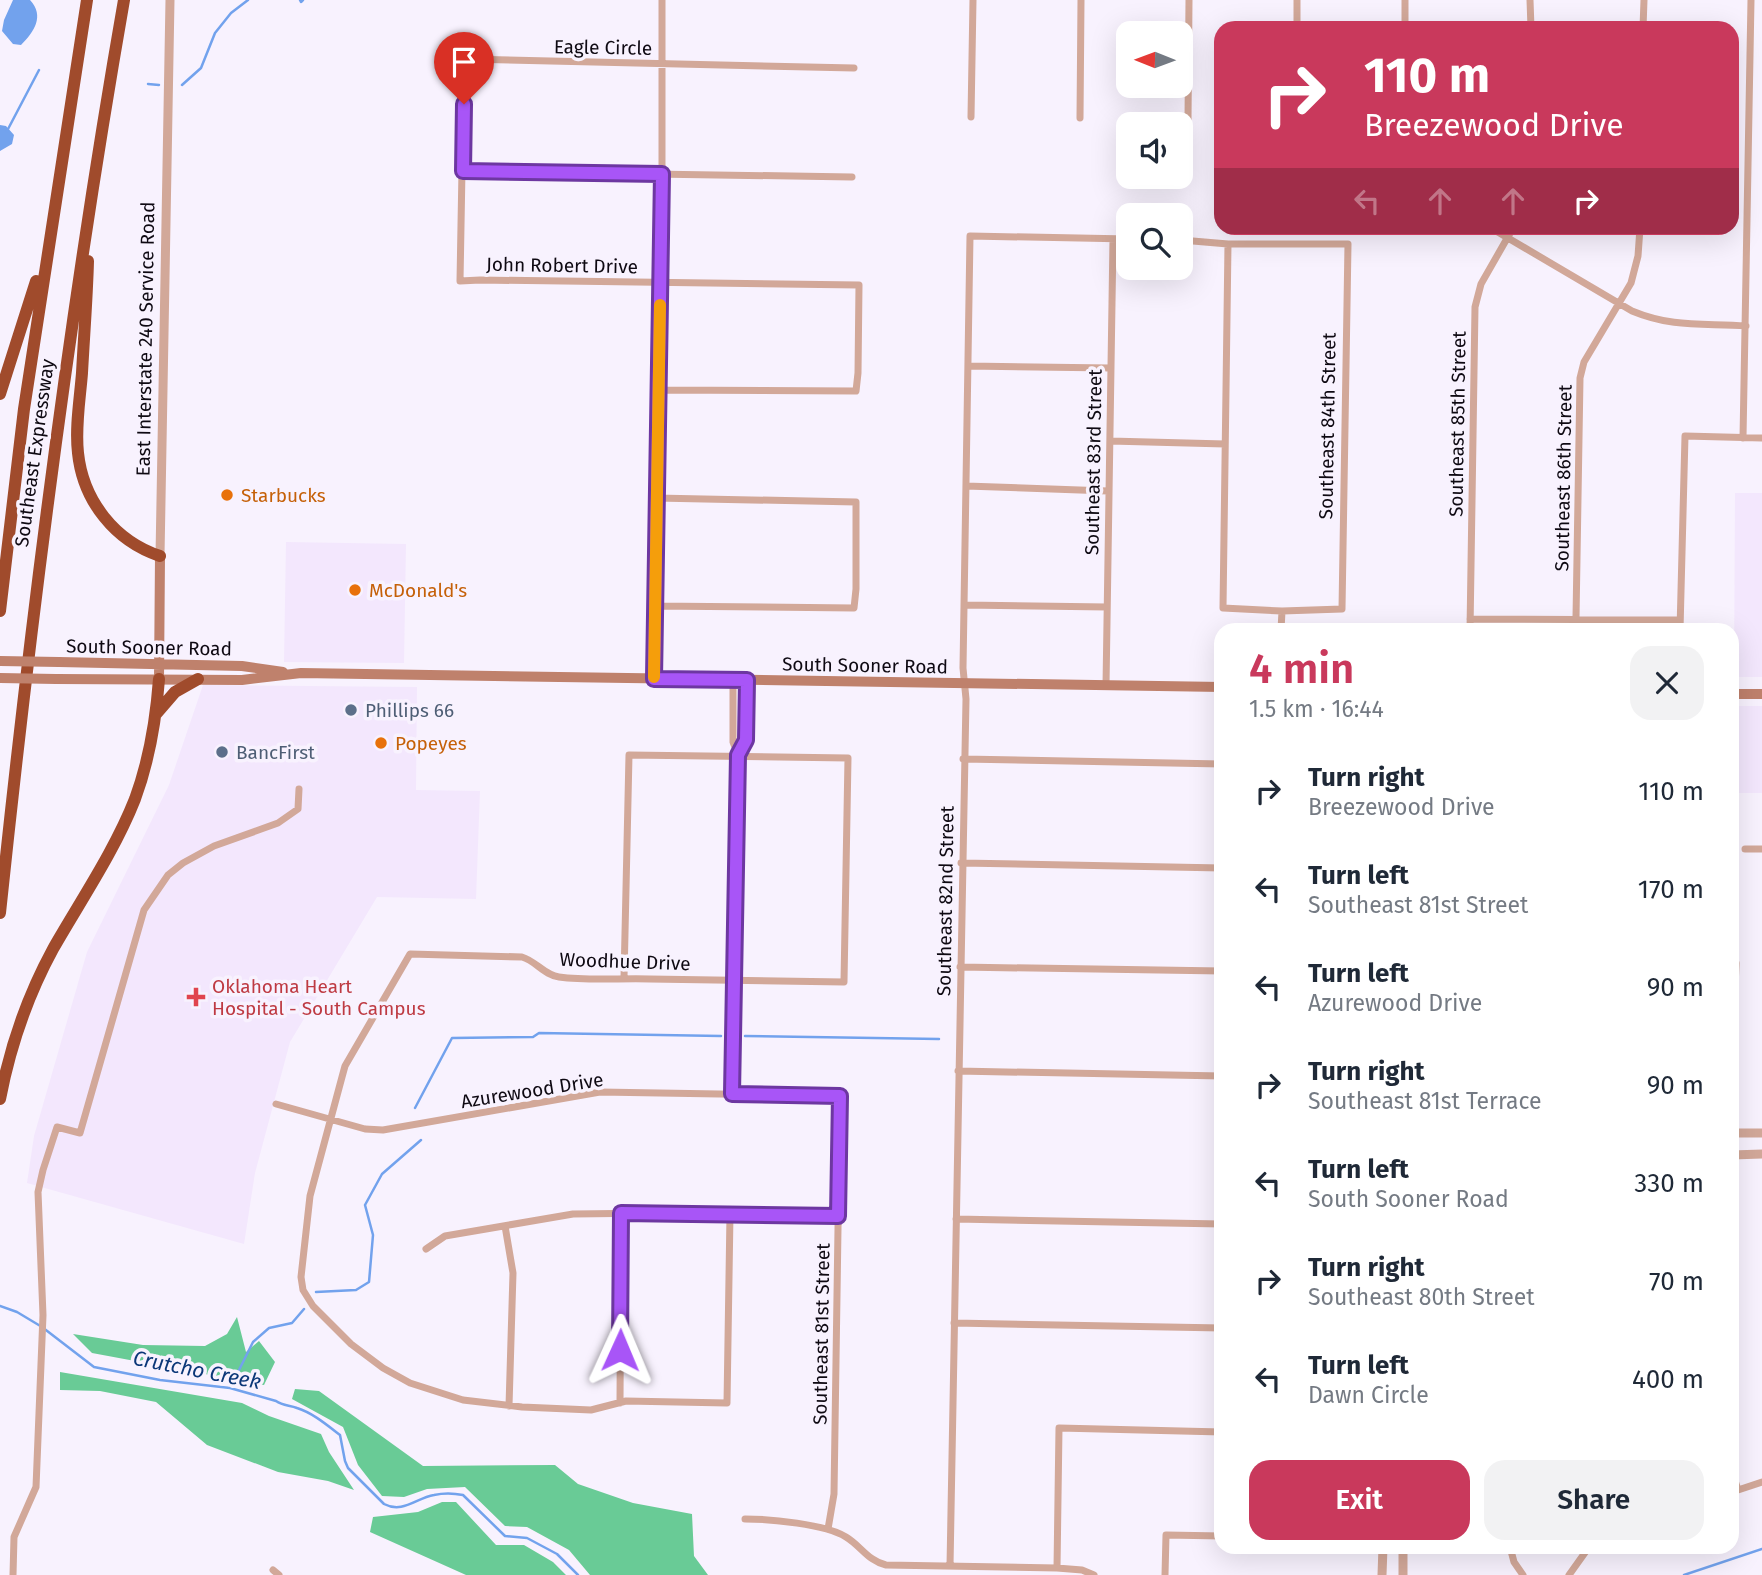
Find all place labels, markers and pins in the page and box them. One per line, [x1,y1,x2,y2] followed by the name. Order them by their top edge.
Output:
[434,32,494,104] pin
[241,484,326,507] place label: Starbucks
[219,487,235,503] marker: Starbucks
[369,579,467,602] place label: McDonald's
[347,582,363,598] marker: McDonald's
[365,699,454,722] place label: Phillips 66
[343,702,359,718] marker: Phillips 66
[395,732,467,755] place label: Popeyes
[373,735,389,751] marker: Popeyes
[236,741,315,764] place label: BancFirst
[214,744,230,760] marker: BancFirst
[212,975,426,1020] place label: Oklahoma Heart Hospital - South Campus
[186,987,206,1007] marker: Oklahoma Heart Hospital - South Campus

